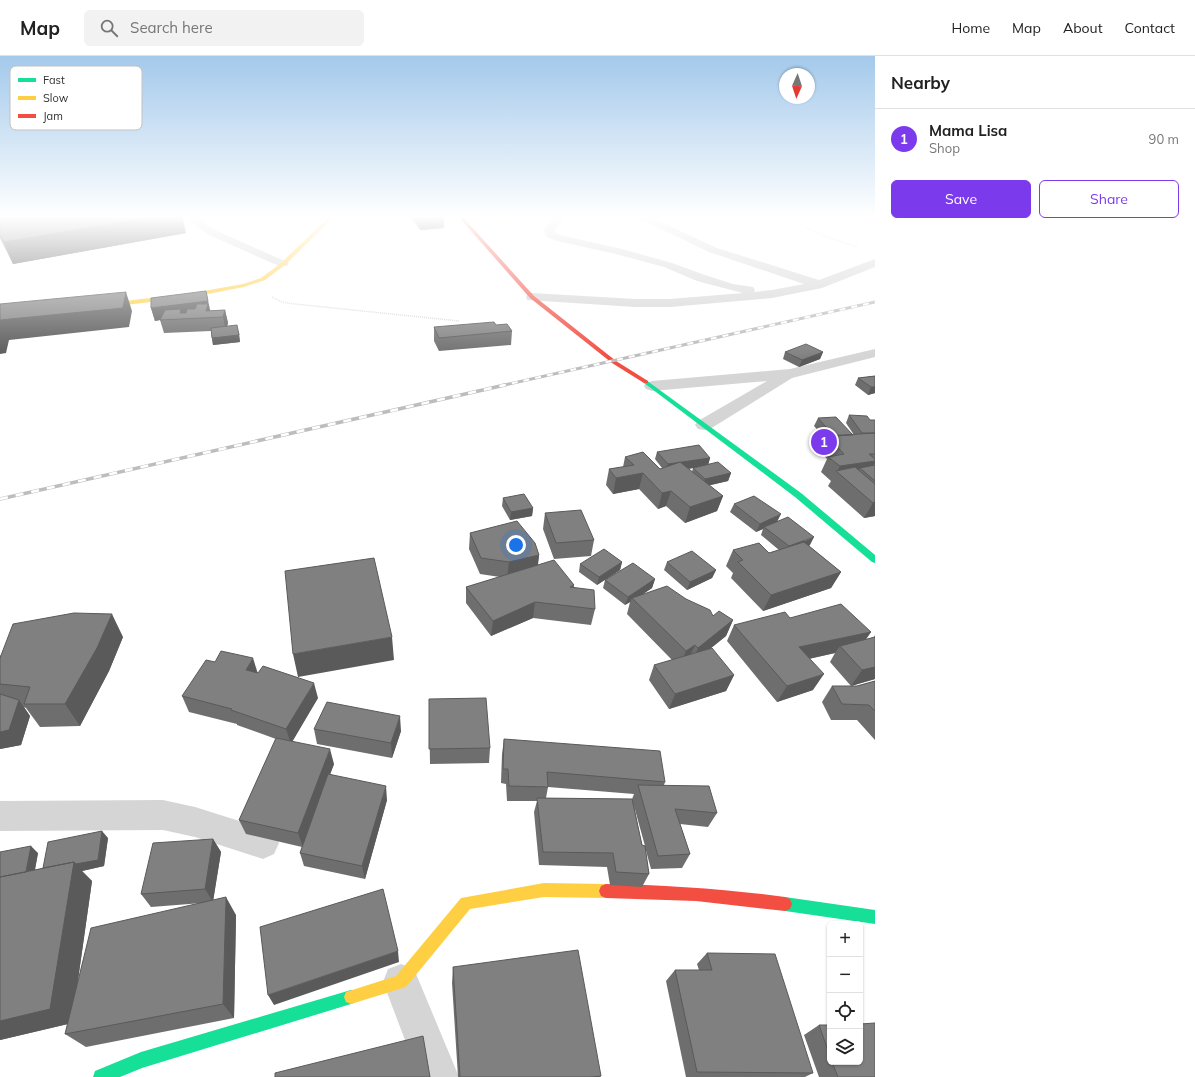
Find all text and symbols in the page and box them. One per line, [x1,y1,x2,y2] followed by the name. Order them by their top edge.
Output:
[84,10,364,46] search box
[20,16,60,40] text: Map
[98,17,120,39] icon: search
[130,18,213,37] text: Search here
[951,19,990,37] text: Home
[1012,19,1041,37] text: Map
[1063,19,1103,37] text: About
[1125,19,1175,37] text: Contact
[10,66,142,130] legend
[779,68,815,104] north arrow
[891,72,950,93] text: Nearby
[43,73,65,87] text: Fast
[43,91,69,105] text: Slow
[43,109,63,123] text: Jam
[929,121,1007,140] text: Mama Lisa
[900,131,908,147] text: 1
[1149,131,1179,147] text: 90 m
[929,140,960,156] text: Shop
[891,180,1031,218] button: Save
[1039,180,1179,218] button: Share
[811,427,837,457] pin: 1
[506,535,526,555] your location
[827,921,863,1065] map controls
[827,921,863,957] button: +
[827,957,863,993] button: −
[827,993,863,1029] button: locate
[827,1029,863,1065] button: layers

